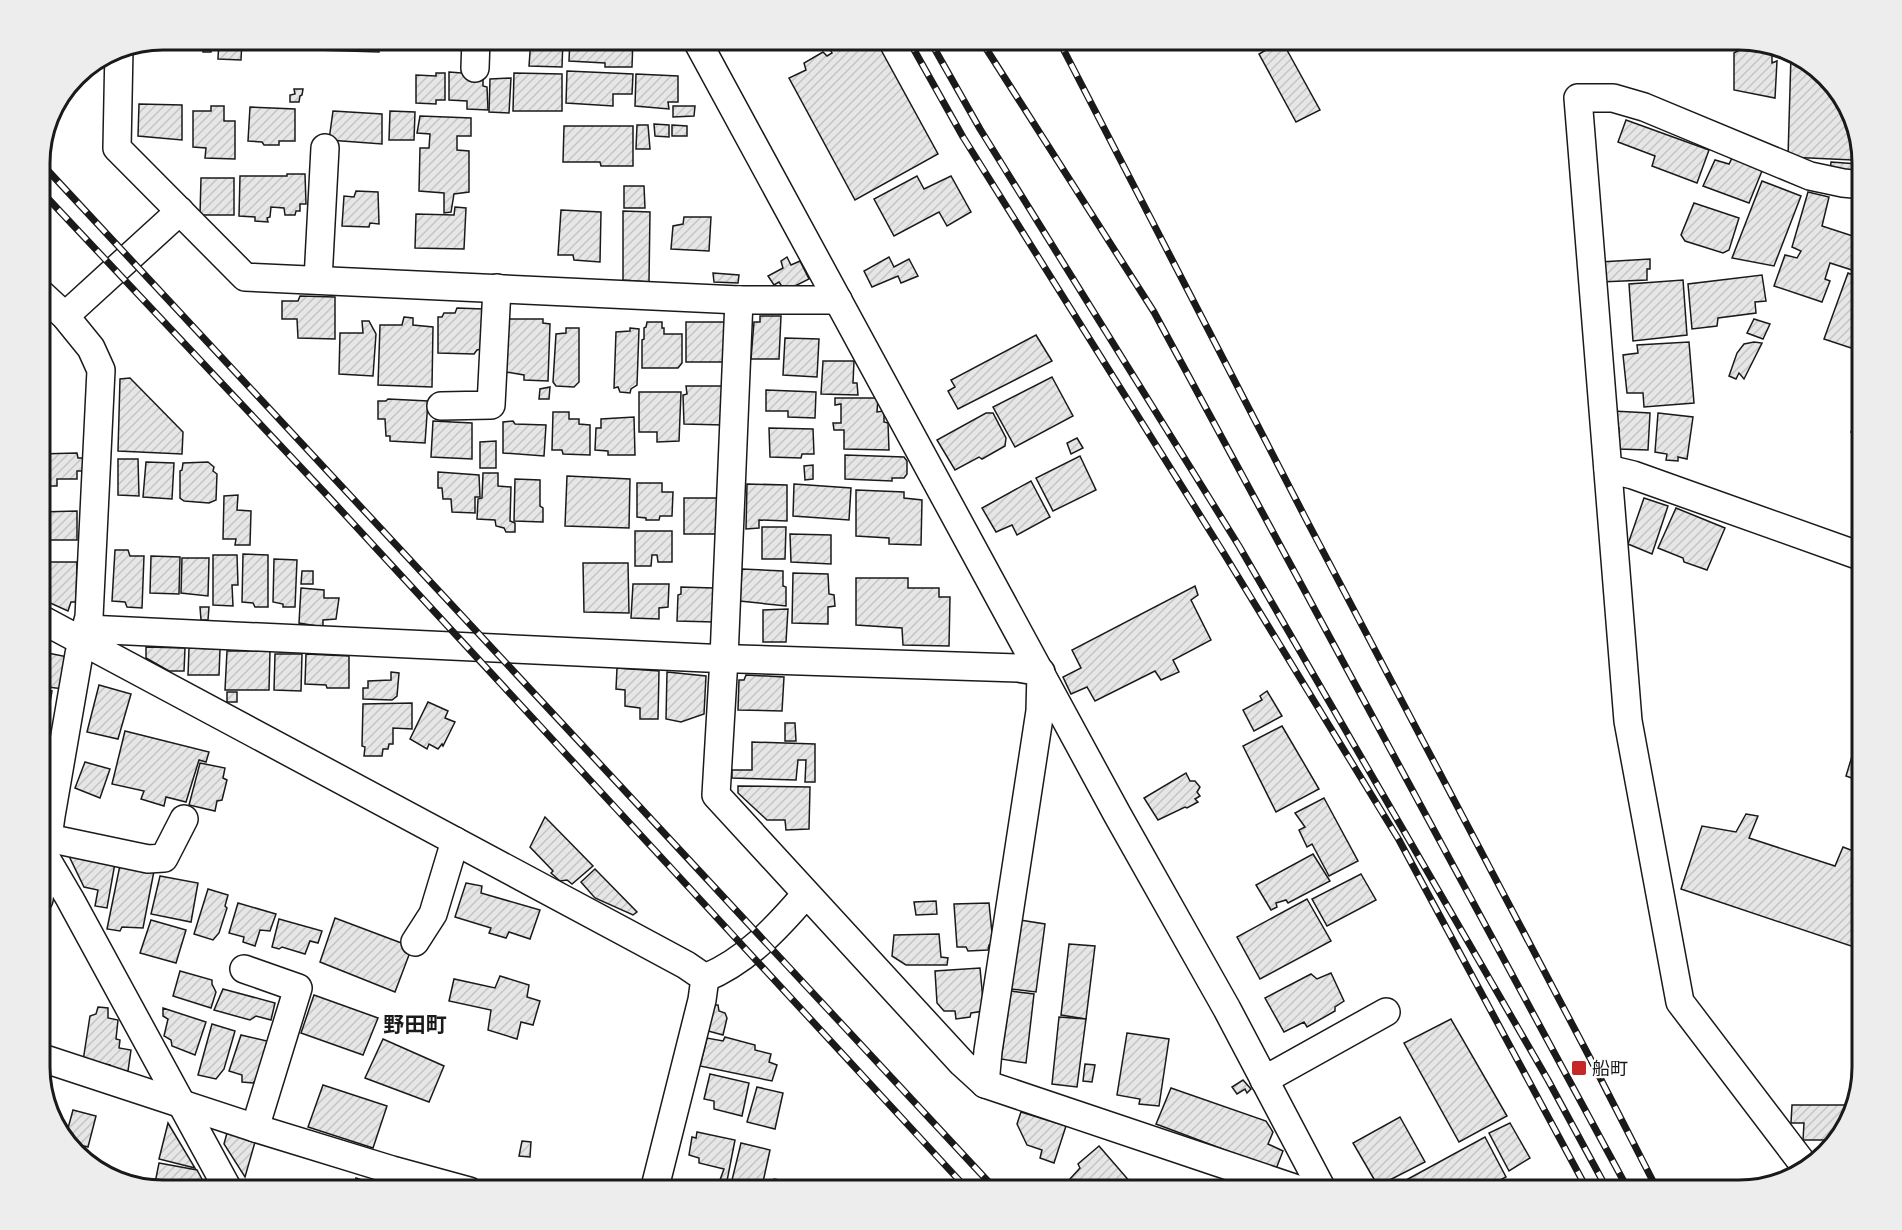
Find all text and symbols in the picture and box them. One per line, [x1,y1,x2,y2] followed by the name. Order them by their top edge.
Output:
[384,1013,447,1037] district label: 野田町
[1592,1058,1628,1079] place label: 船町
[1570,1059,1588,1077] marker: 船町

